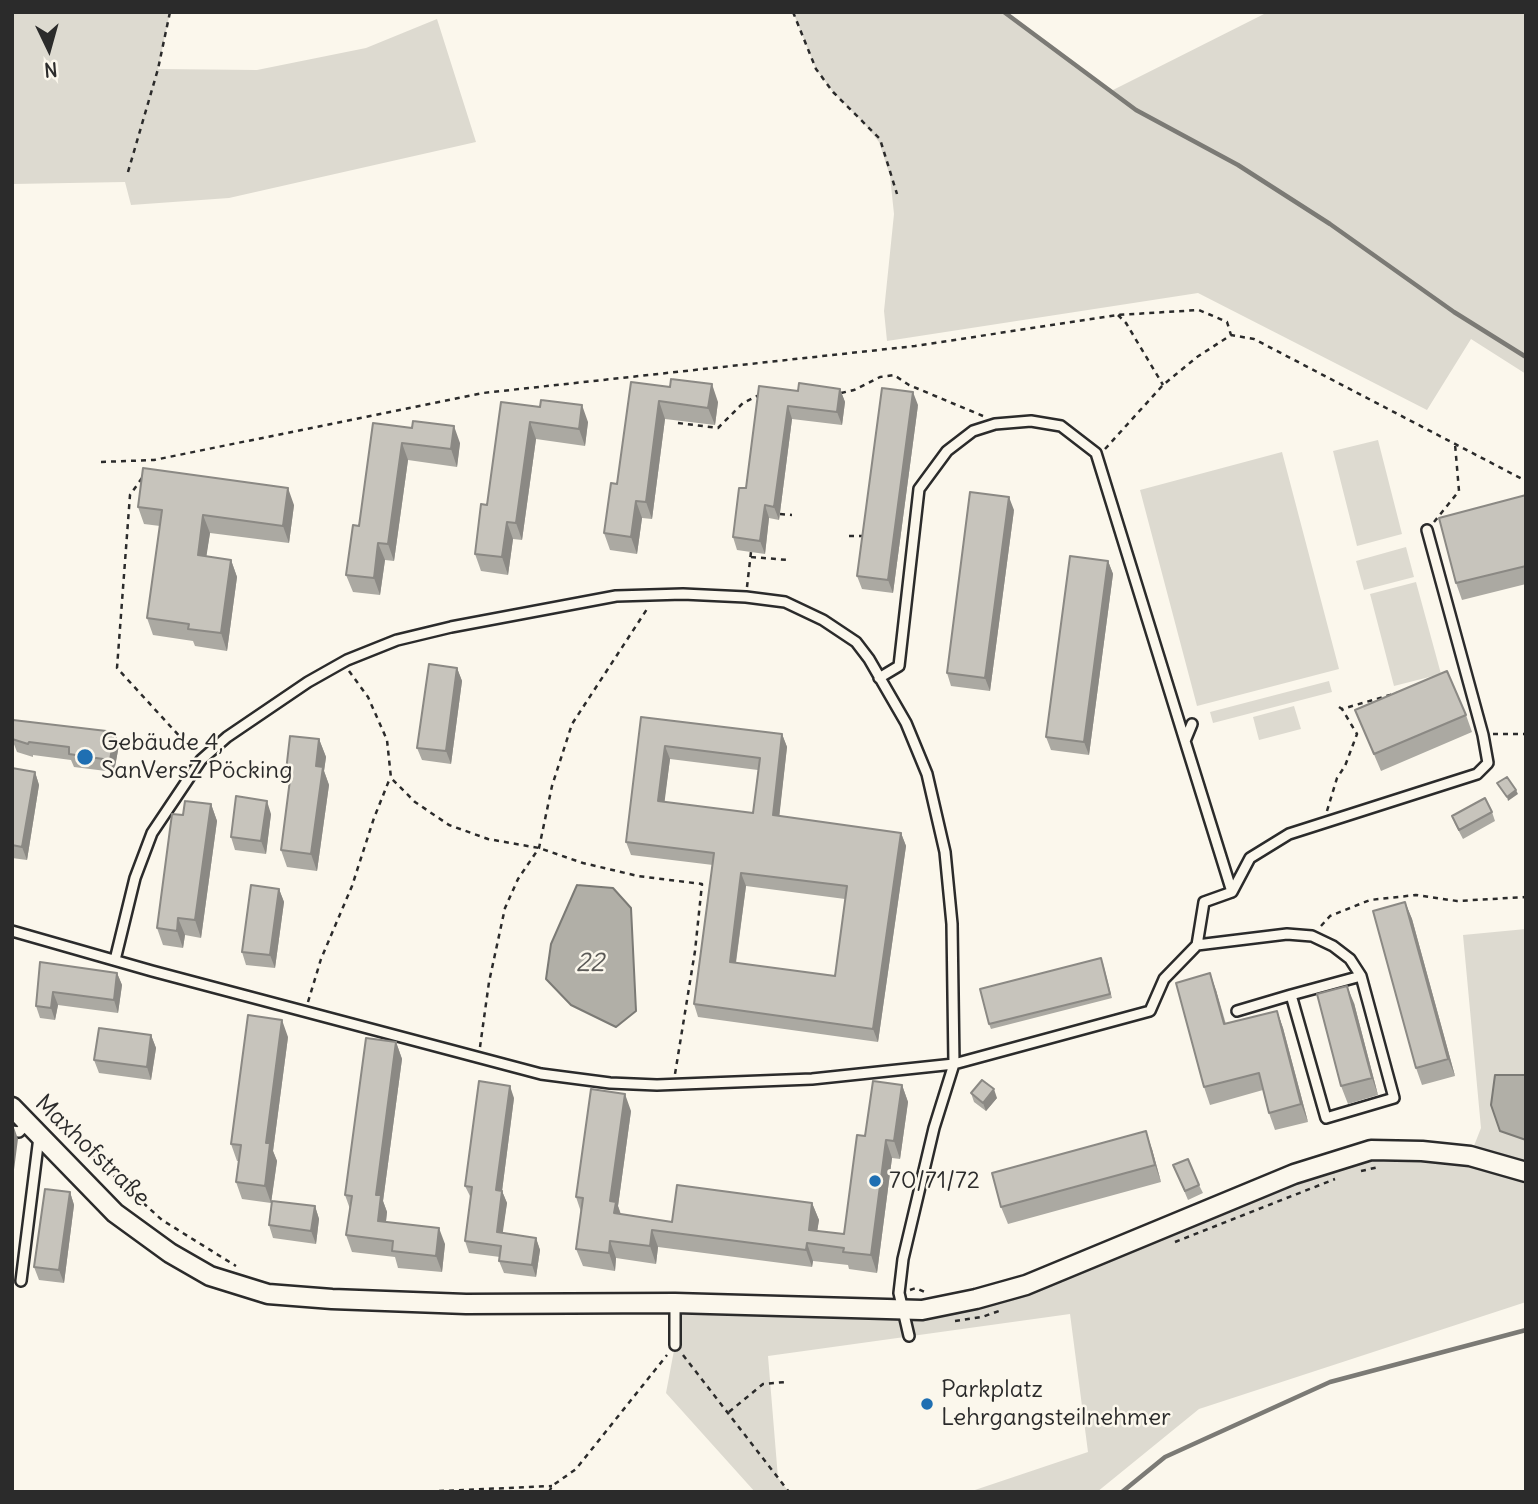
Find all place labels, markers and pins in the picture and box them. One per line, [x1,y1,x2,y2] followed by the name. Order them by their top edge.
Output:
[101,729,293,785] place label: Gebäude 4, SanVersZ Pöcking
[75,747,95,767] marker: Gebäude 4, SanVersZ Pöcking
[889,1167,980,1195] place label: 70/71/72
[867,1173,883,1189] marker: 70/71/72
[941,1376,1171,1432] place label: Parkplatz Lehrgangsteilnehmer
[919,1396,935,1412] marker: Parkplatz Lehrgangsteilnehmer

